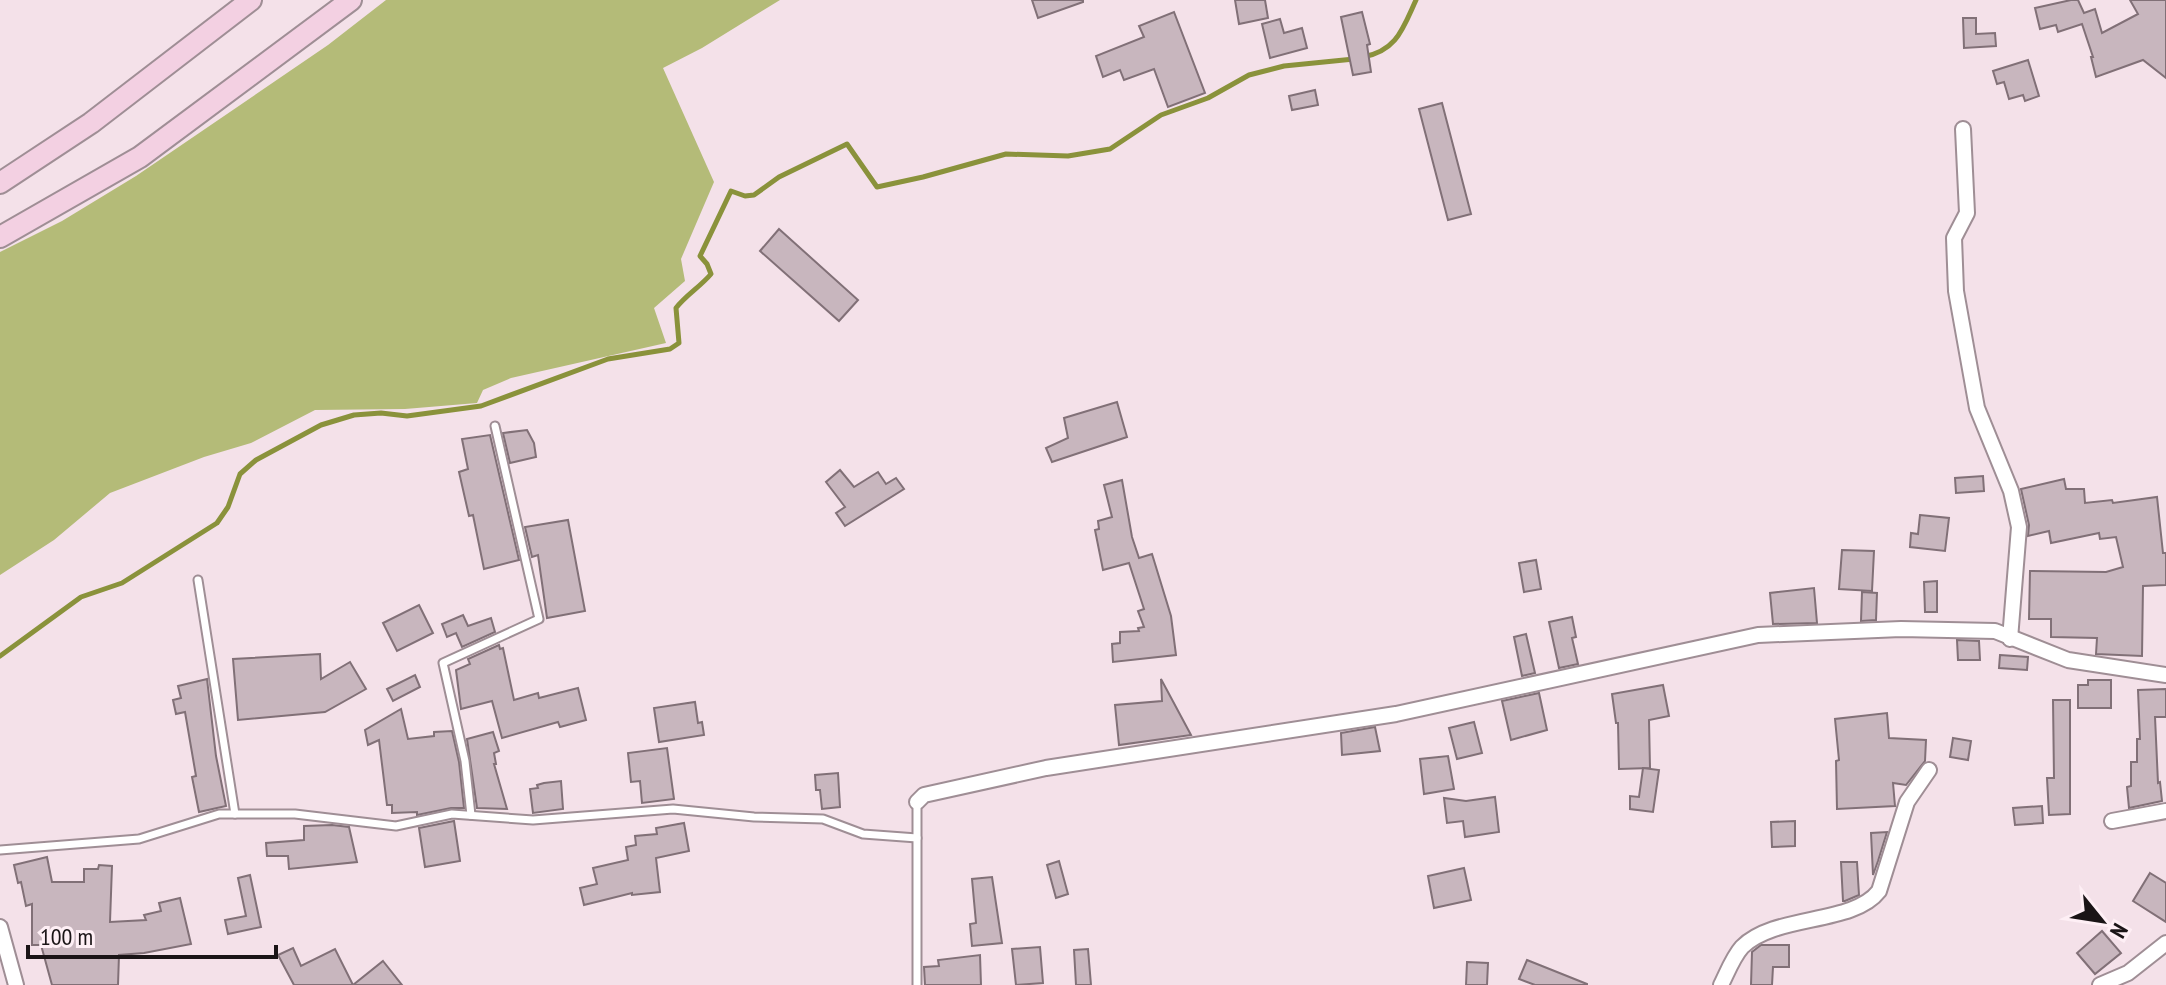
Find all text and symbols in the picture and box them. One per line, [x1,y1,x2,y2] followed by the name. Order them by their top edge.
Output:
[2062,881,2142,961] north arrow
[28,909,276,959] scale bar
[2104,919,2134,943] text: N
[40,921,93,952] text: 100 m

